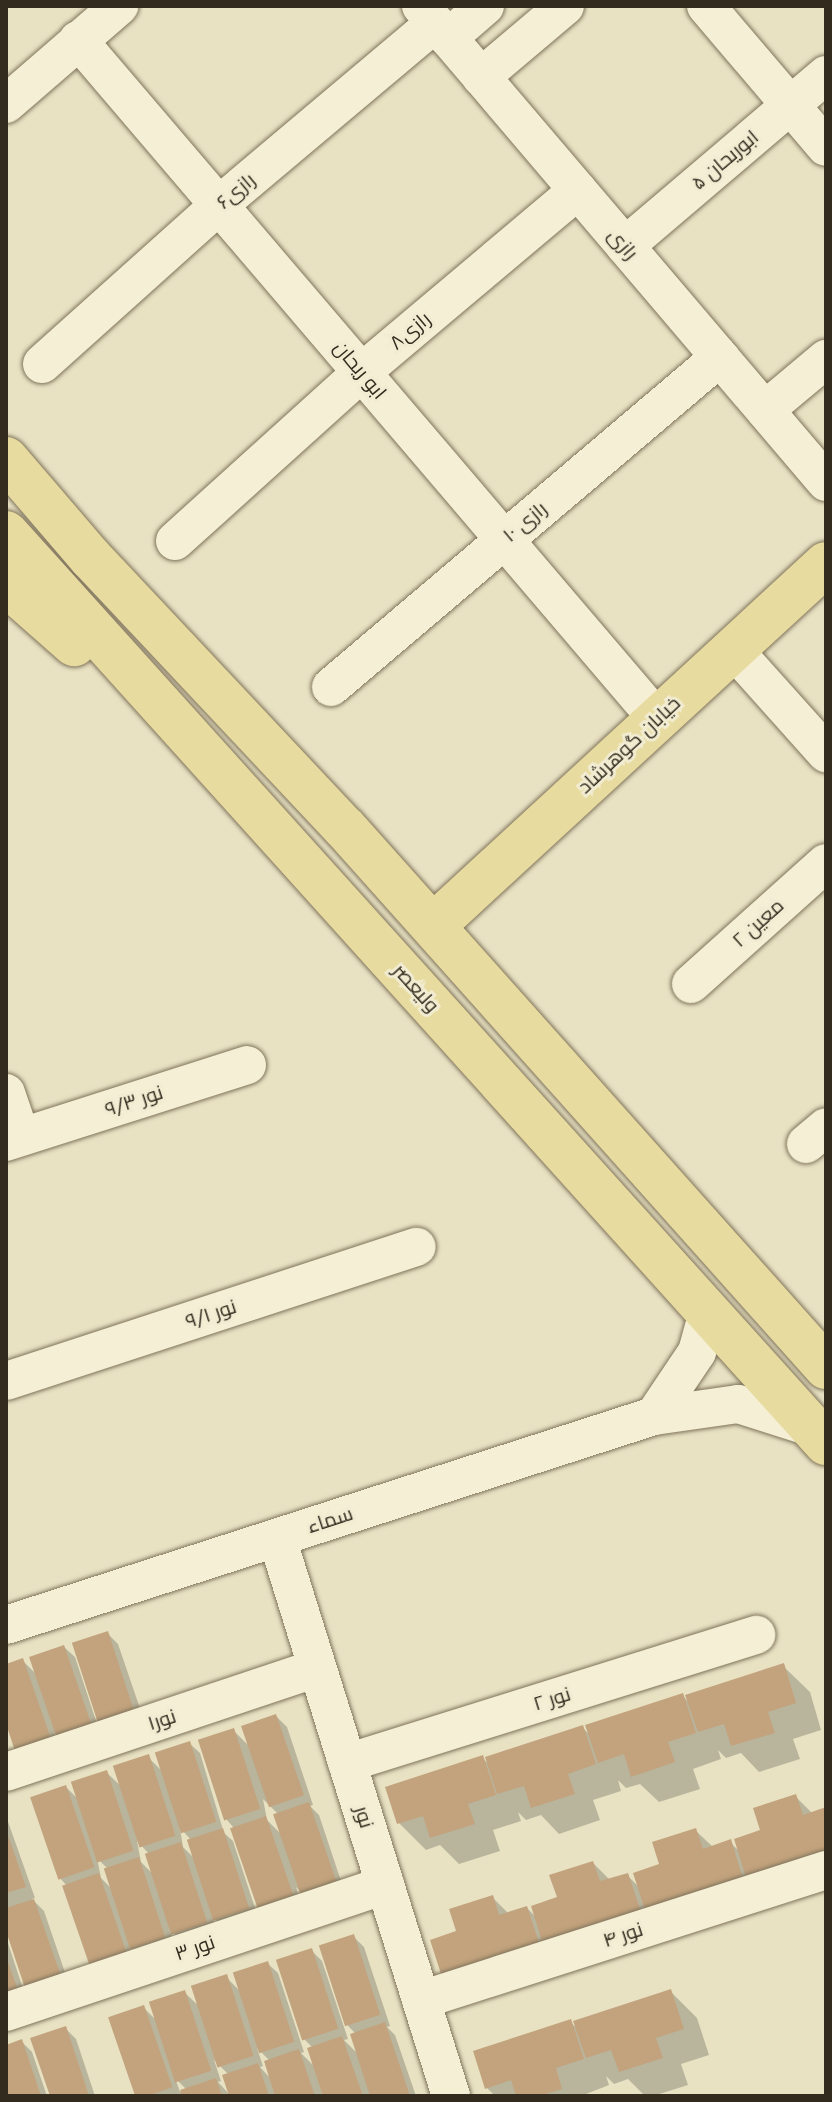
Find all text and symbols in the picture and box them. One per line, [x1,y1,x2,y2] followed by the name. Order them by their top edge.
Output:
[687,125,763,195] street label: ابوریحان ۵
[212,168,260,214] street label: رازی۶
[603,223,643,265] street label: رازی
[385,307,435,355] street label: رازی۸
[329,336,391,404] street label: ابو ریحان
[498,497,552,547] street label: رازی ۱۰
[573,691,685,799] street label: خیابان گوهرشاد
[727,894,789,952] street label: معین ۲
[388,959,444,1017] street label: ولیعصر
[102,1080,166,1122] street label: نور ۹/۳
[182,1295,240,1333] street label: نور ۹/۱
[304,1501,356,1539] street label: سماء
[530,1682,574,1716] street label: نور ۲
[145,1704,179,1736] street label: نور۱
[349,1803,379,1831] street label: نور
[600,1917,646,1953] street label: نور ۴
[172,1930,218,1966] street label: نور ۳

